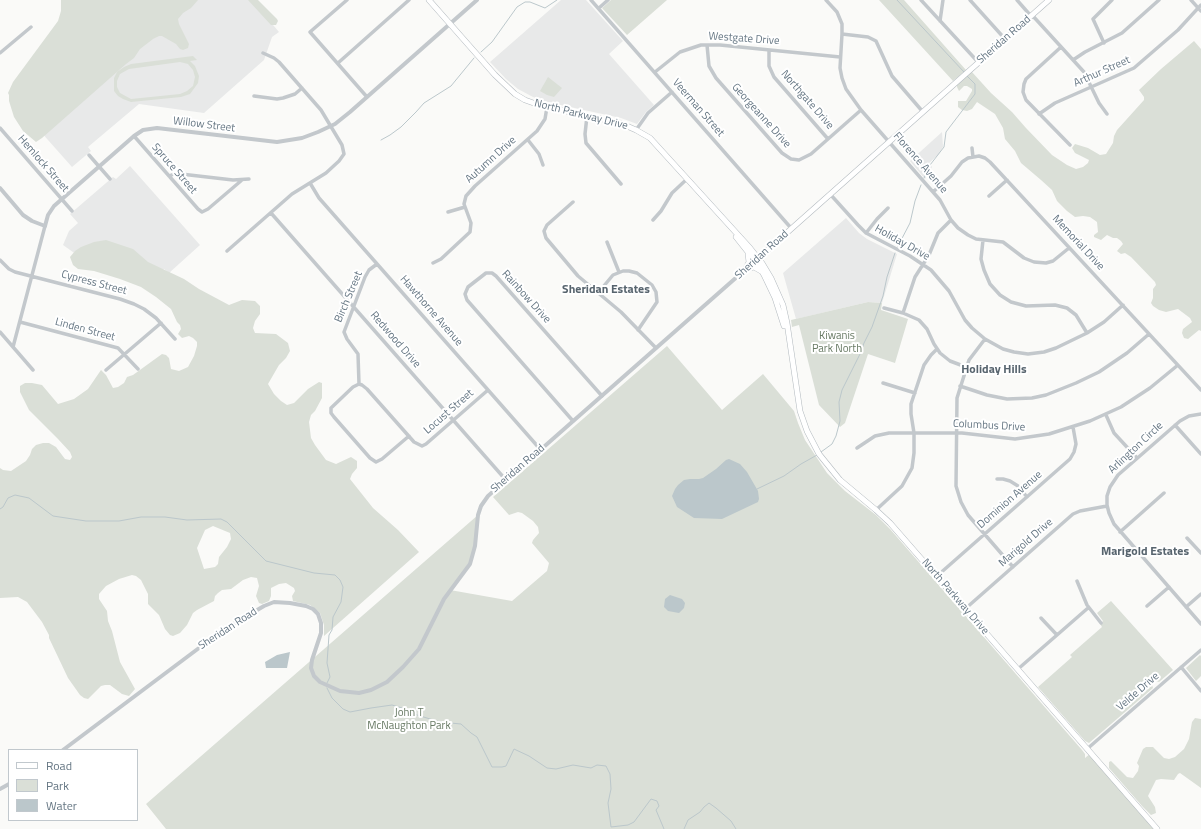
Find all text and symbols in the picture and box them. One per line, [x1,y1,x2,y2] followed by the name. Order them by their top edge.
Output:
[974,13,1034,67] street label: Sheridan Road
[708,30,780,48] street label: Westgate Drive
[1072,54,1132,90] street label: Arthur Street
[778,68,836,132] street label: Northgate Drive
[669,76,727,140] street label: Veerman Street
[729,81,793,151] street label: Georgeanne Drive
[533,97,629,133] street label: North Parkway Drive
[172,115,236,135] street label: Willow Street
[890,130,950,196] street label: Florence Avenue
[15,133,71,195] street label: Hemlock Street
[463,134,519,186] street label: Autumn Drive
[149,141,199,197] street label: Spruce Street
[1049,213,1107,273] street label: Memorial Drive
[872,222,932,264] street label: Holiday Drive
[733,228,791,282] street label: Sheridan Road
[60,268,128,298] street label: Cypress Street
[499,268,553,326] street label: Rainbow Drive
[332,269,366,325] street label: Birch Street
[397,273,465,349] street label: Hawthorne Avenue
[562,283,650,297] district label: Sheridan Estates
[367,309,423,371] street label: Redwood Drive
[54,316,116,344] street label: Linden Street
[812,329,862,355] park label: Kiwanis Park North
[961,363,1027,377] district label: Holiday Hills
[421,387,477,437] street label: Locust Street
[952,418,1026,434] street label: Columbus Drive
[1106,419,1166,477] street label: Arlington Circle
[488,442,548,496] street label: Sheridan Road
[975,468,1045,532] street label: Dominion Avenue
[996,516,1056,570] street label: Marigold Drive
[1101,545,1189,559] district label: Marigold Estates
[919,557,991,637] street label: North Parkway Drive
[196,605,260,653] street label: Sheridan Road
[1114,670,1162,714] street label: Velde Drive
[367,706,451,732] park label: John T McNaughton Park
[8,749,138,821] legend
[46,756,72,775] text: Road
[46,776,69,795] text: Park
[46,796,77,815] text: Water

